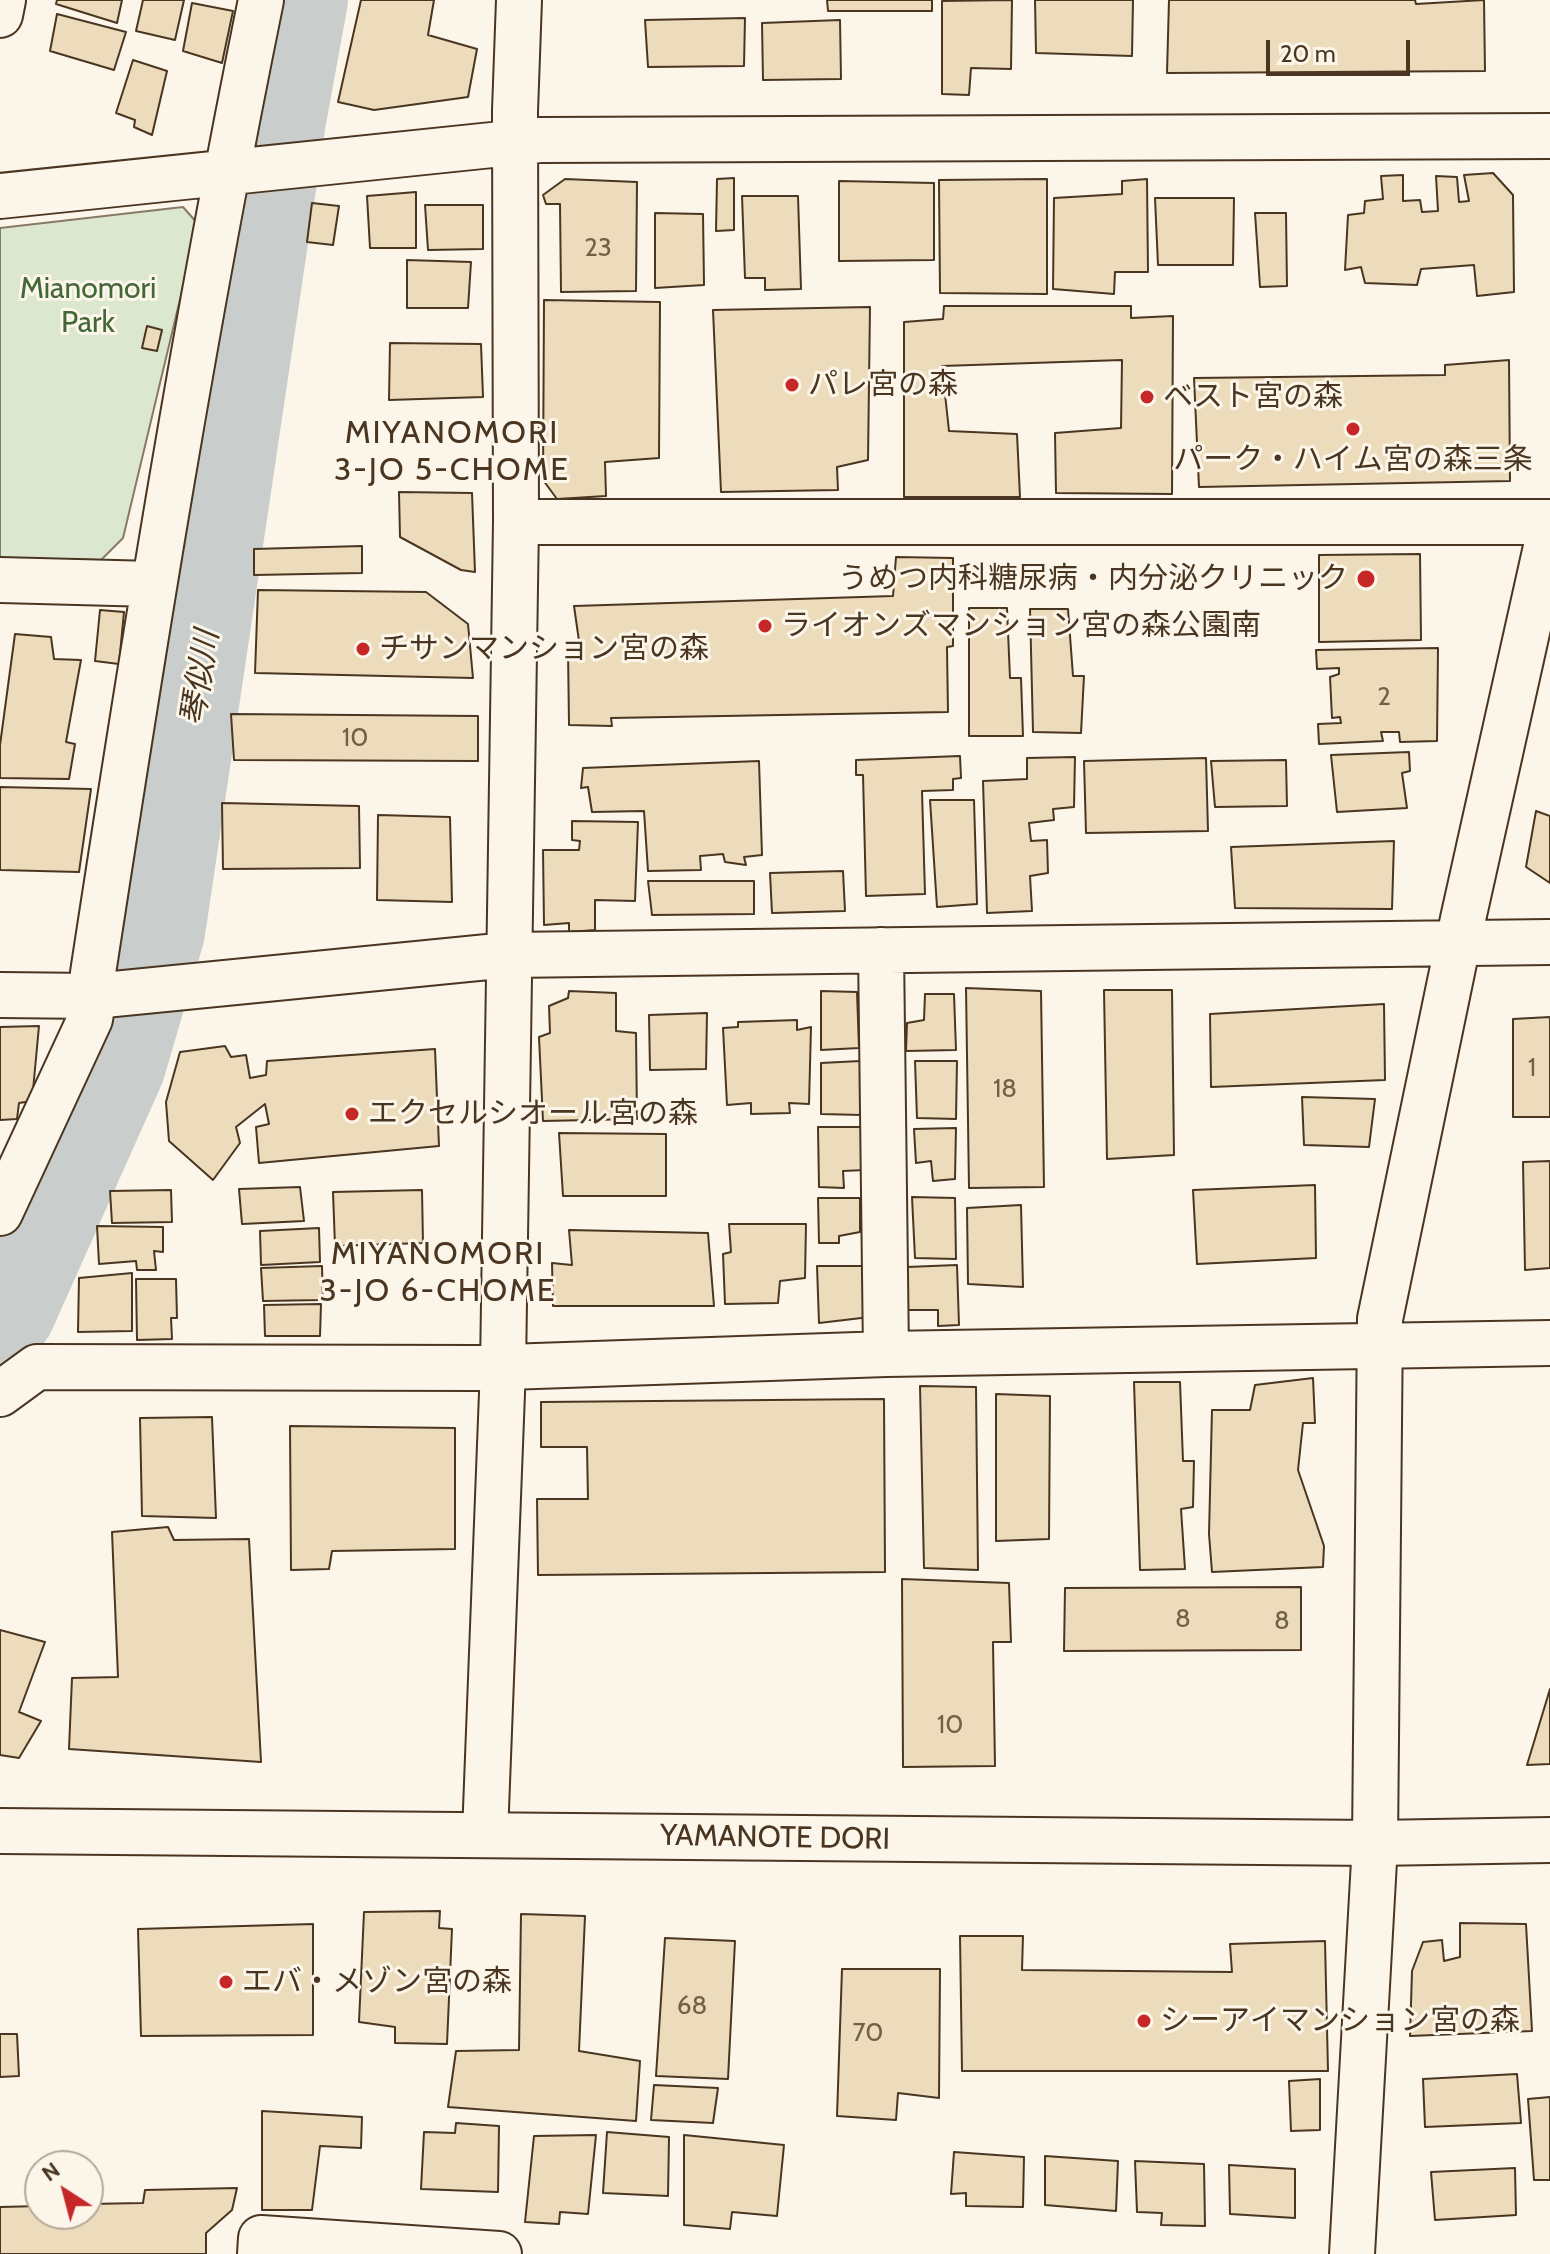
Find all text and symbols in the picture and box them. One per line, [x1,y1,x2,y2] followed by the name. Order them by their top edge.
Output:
[1270,24,1414,74] scale bar
[1280,39,1336,68] text: 20 m
[584,232,612,264] house number: 23
[20,271,156,342] park label: Mianomori Park
[808,367,958,403] place label: パレ宮の森
[783,376,801,394] marker: パレ宮の森
[1163,379,1343,415] place label: ベスト宮の森
[1138,388,1156,406] marker: ベスト宮の森
[334,415,570,490] district label: MIYANOMORI 3-JO 5-CHOME
[1344,420,1362,438] marker: パーク・ハイム宮の森三条
[1173,442,1533,478] place label: パーク・ハイム宮の森三条
[838,561,1348,597] place label: うめつ内科糖尿病・内分泌クリニック
[1355,568,1377,590] marker: うめつ内科糖尿病・内分泌クリニック
[781,608,1261,644] place label: ライオンズマンション宮の森公園南
[756,617,774,635] marker: ライオンズマンション宮の森公園南
[175,628,227,728] water label: 琴似川
[379,631,709,667] place label: チサンマンション宮の森
[354,640,372,658] marker: チサンマンション宮の森
[1377,681,1391,713] house number: 2
[342,722,368,754] house number: 10
[1528,1052,1536,1084] house number: 1
[993,1073,1017,1105] house number: 18
[368,1096,698,1132] place label: エクセルシオール宮の森
[343,1105,361,1123] marker: エクセルシオール宮の森
[320,1236,556,1311] district label: MIYANOMORI 3-JO 6-CHOME
[1175,1603,1191,1635] house number: 8
[1274,1605,1290,1637] house number: 8
[937,1709,963,1741] house number: 10
[660,1818,890,1858] street label: YAMANOTE DORI
[242,1964,512,2000] place label: エバ・メゾン宮の森
[217,1973,235,1991] marker: エバ・メゾン宮の森
[677,1990,707,2022] house number: 68
[1160,2003,1520,2039] place label: シーアイマンション宮の森
[1135,2012,1153,2030] marker: シーアイマンション宮の森
[853,2017,883,2049] house number: 70
[24,2150,104,2230] north arrow
[37,2156,65,2187] text: N

